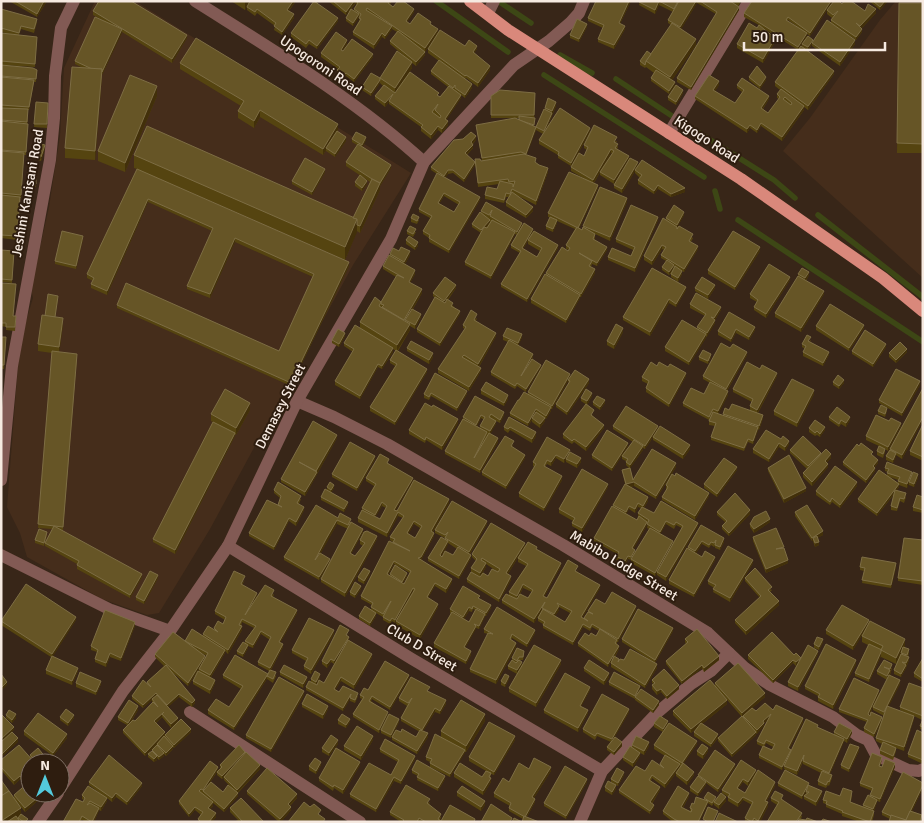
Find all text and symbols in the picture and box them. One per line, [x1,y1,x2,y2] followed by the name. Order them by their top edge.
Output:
[744,20,885,52] scale bar
[752,28,783,46] text: 50 m
[276,32,365,99] street label: Upogoroni Road
[671,112,743,167] street label: Kigogo Road
[8,128,47,259] street label: Jeshini Kanisani Road
[252,361,309,452] street label: Demasey Street
[567,526,681,604] street label: Mabibo Lodge Street
[383,620,460,675] street label: Club D Street
[20,753,70,803] north arrow
[40,757,50,774] text: N

